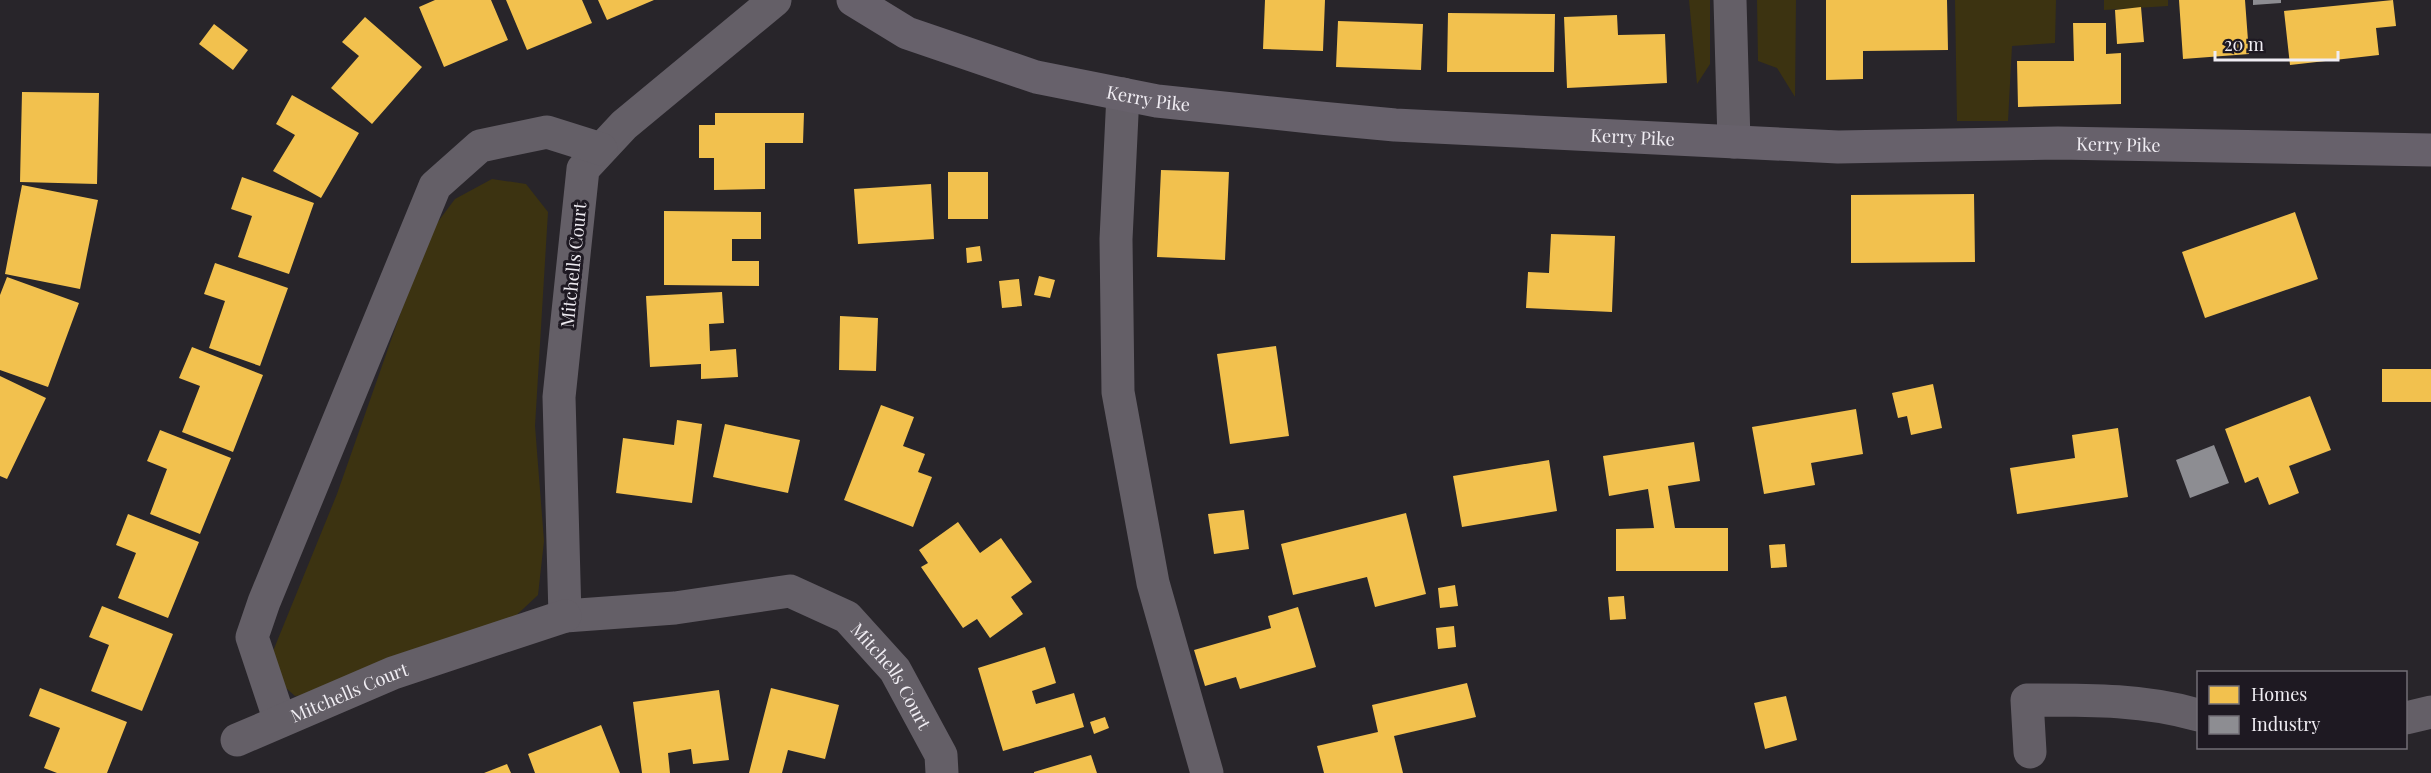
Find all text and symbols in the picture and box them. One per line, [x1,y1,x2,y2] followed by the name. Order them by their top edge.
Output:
[2215,24,2338,62] scale bar
[2224,32,2264,56] text: 20 m
[1105,79,1191,116] street label: Kerry Pike
[1590,123,1675,151] street label: Kerry Pike
[2076,131,2161,157] street label: Kerry Pike
[554,201,592,329] street label: Mitchells Court
[846,617,937,734] street label: Mitchells Court
[287,657,412,728] street label: Mitchells Court
[2197,671,2407,749] legend
[2251,682,2307,706] text: Homes
[2251,712,2320,736] text: Industry

